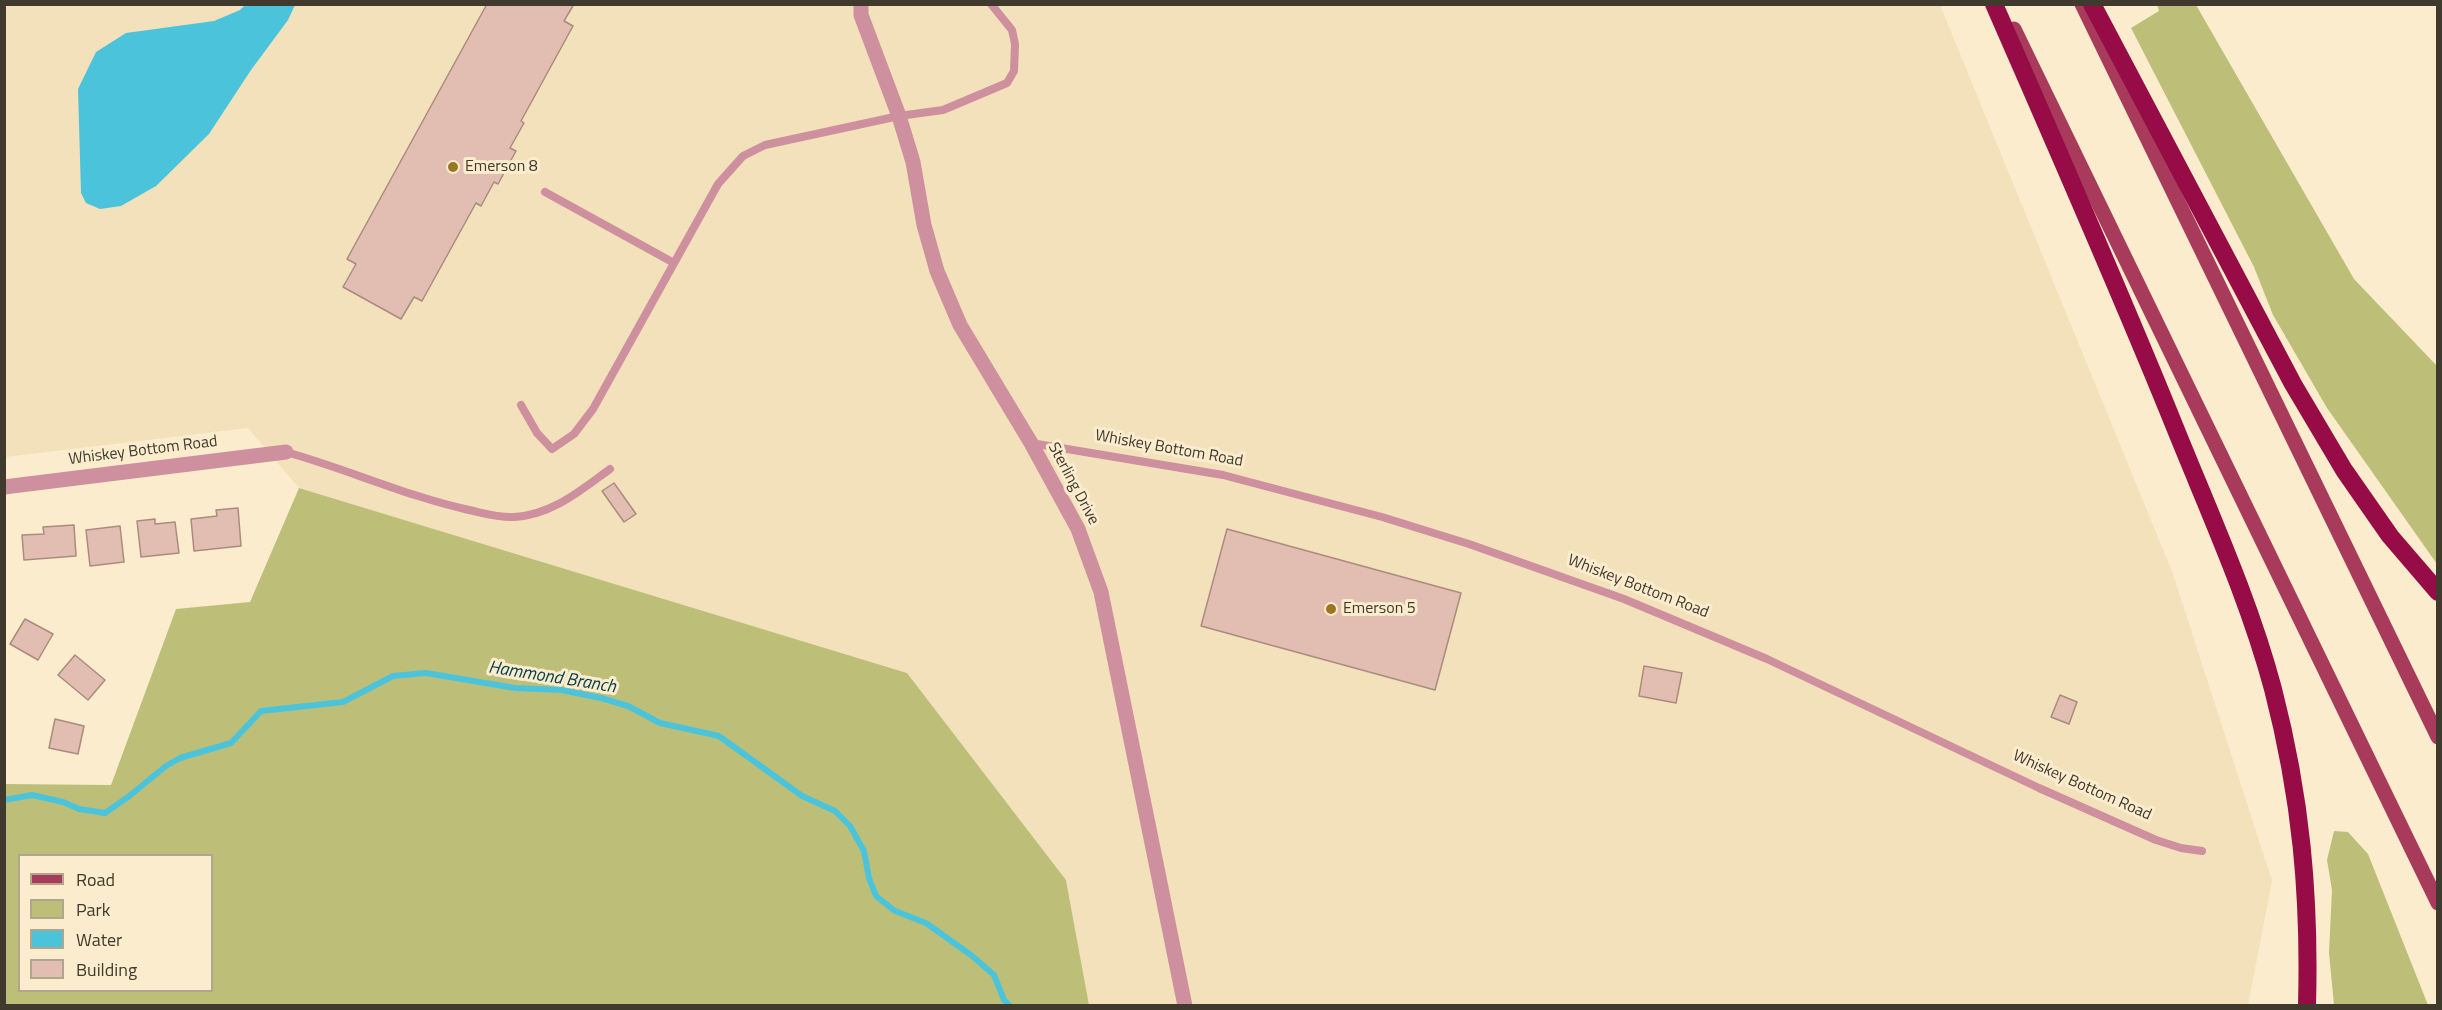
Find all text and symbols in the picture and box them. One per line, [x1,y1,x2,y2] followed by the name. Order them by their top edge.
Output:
[465,157,538,177] place label: Emerson 8
[446,160,460,174] marker: Emerson 8
[1094,427,1244,471] street label: Whiskey Bottom Road
[67,432,219,470] street label: Whiskey Bottom Road
[1043,440,1103,528] street label: Sterling Drive
[1565,551,1711,623] street label: Whiskey Bottom Road
[1343,599,1416,619] place label: Emerson 5
[1324,602,1338,616] marker: Emerson 5
[487,657,617,699] water label: Hammond Branch
[2010,747,2154,825] street label: Whiskey Bottom Road
[18,854,213,992] legend
[76,866,115,893] text: Road
[76,896,110,923] text: Park
[76,926,122,953] text: Water
[76,956,137,983] text: Building

